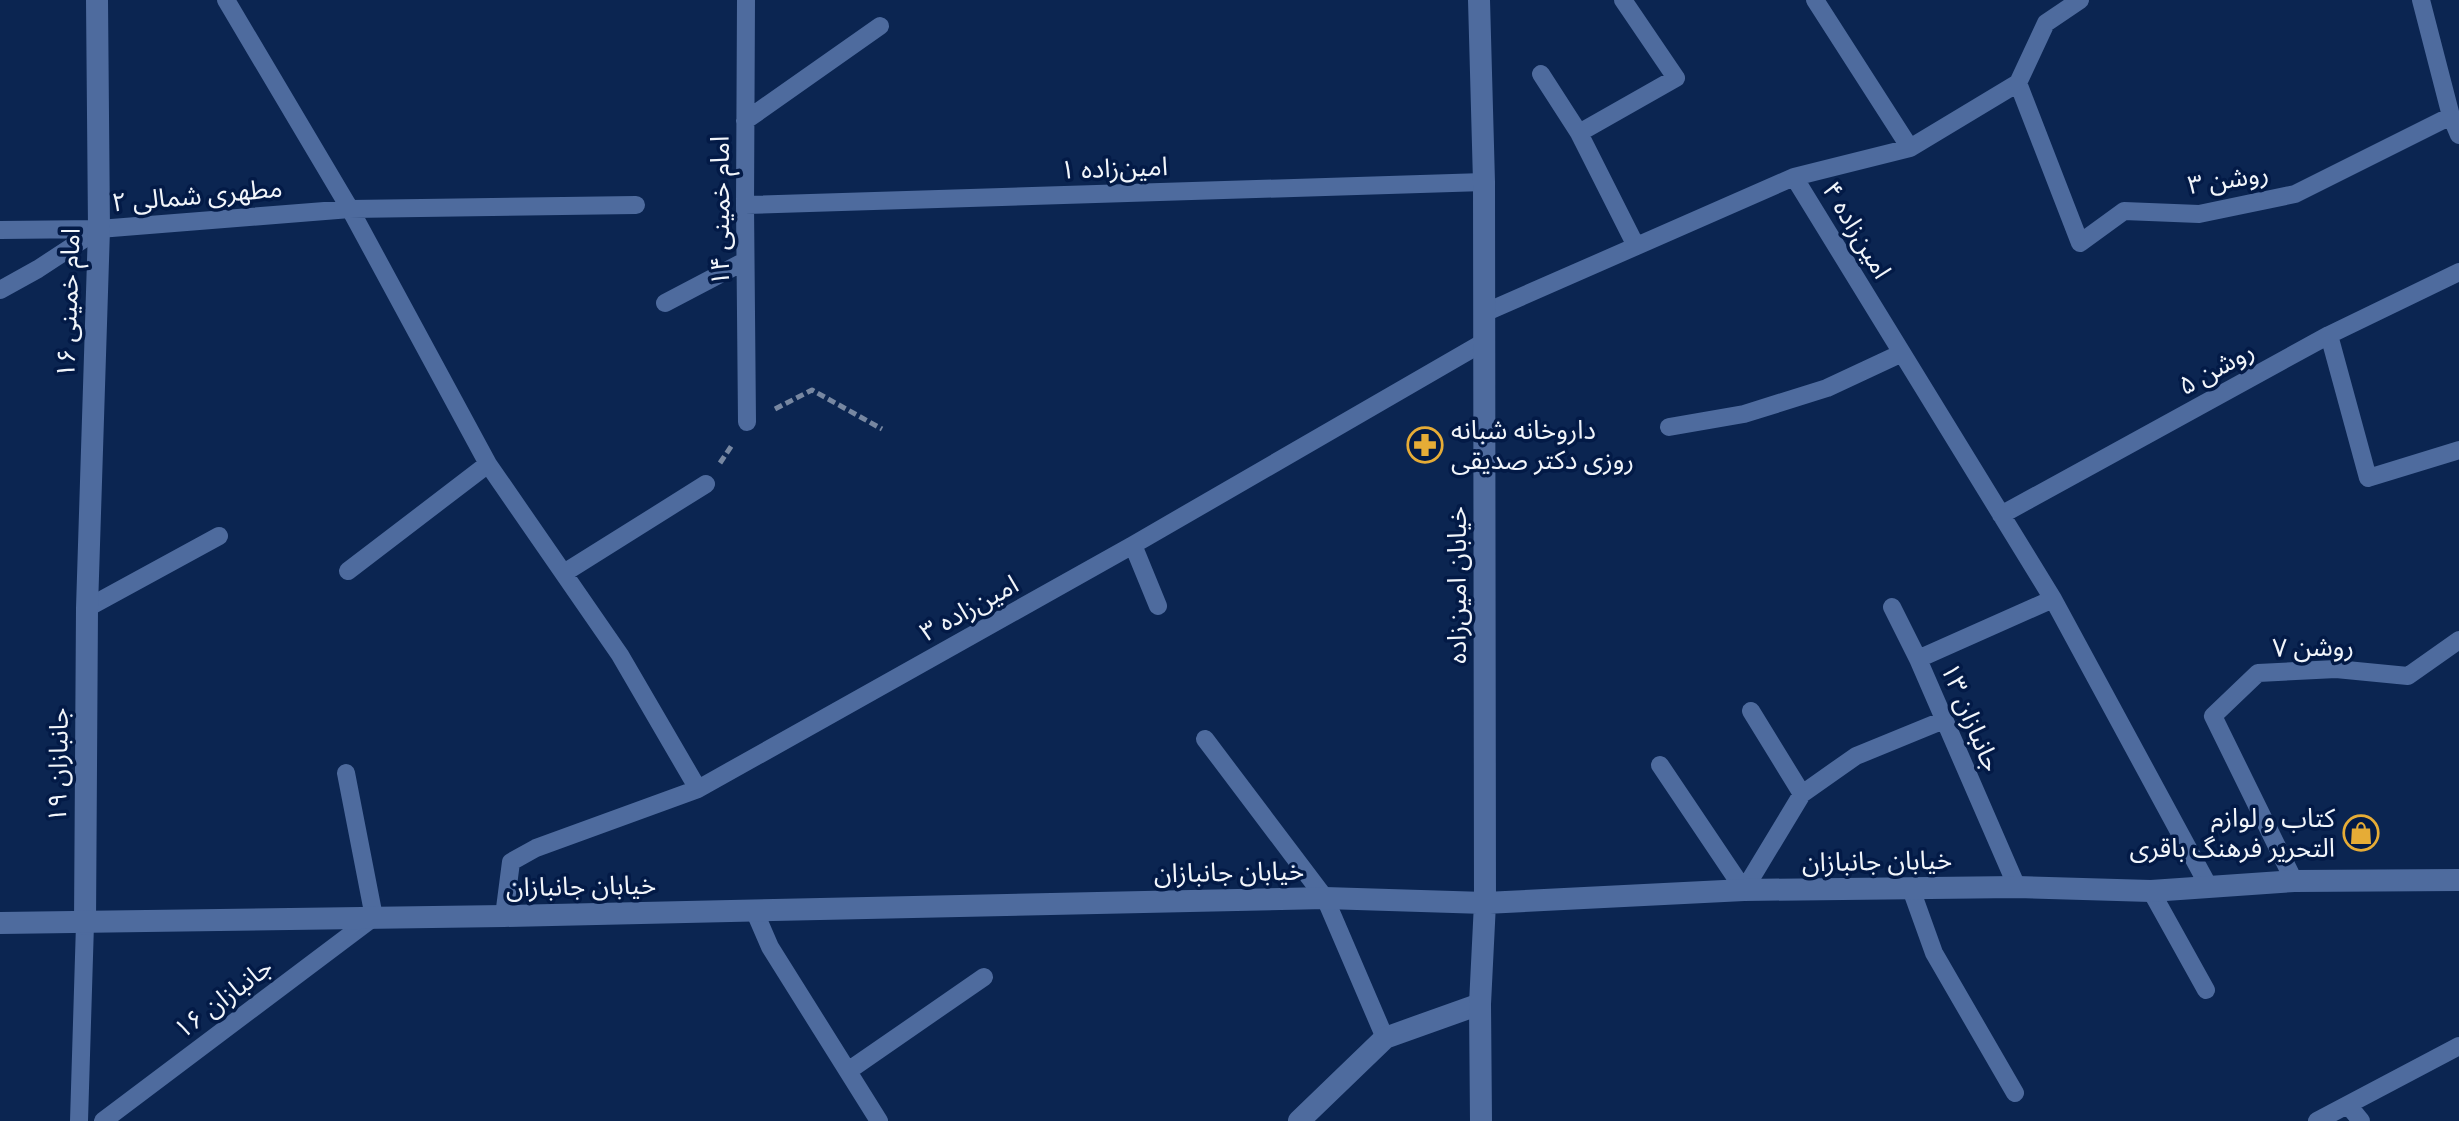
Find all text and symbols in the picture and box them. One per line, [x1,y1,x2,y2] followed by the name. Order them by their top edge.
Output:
[703,136,740,286] street label: امام خمینی ۱۴
[1060,149,1168,186] street label: امین‌زاده ۱
[2185,156,2271,201] street label: روشن ۳
[110,171,284,218] street label: مطهری شمالی ۲
[1816,175,1899,284] street label: امین‌زاده ۴
[48,227,91,379] street label: امام خمینی ۱۶
[2172,333,2259,402] street label: روشن ۵
[1451,413,1634,476] place label: داروخانه شبانه روزی دکتر صدیقی
[1406,426,1444,464] pharmacy icon: داروخانه شبانه روزی دکتر صدیقی
[1440,506,1473,664] street label: خیابان امین‌زاده
[914,567,1024,648] street label: امین‌زاده ۳
[2272,629,2354,664] street label: روشن ۷
[1934,657,2009,776] street label: جانبازان ۱۳
[40,707,75,823] street label: جانبازان ۱۹
[2130,801,2335,864] place label: کتاب و لوازم التحریر فرهنگ باقری
[2342,814,2380,852] shop icon: کتاب و لوازم التحریر فرهنگ باقری
[1802,843,1952,878] street label: خیابان جانبازان
[1154,854,1304,889] street label: خیابان جانبازان
[506,868,656,903] street label: خیابان جانبازان
[167,950,279,1045] street label: جانبازان ۱۶

